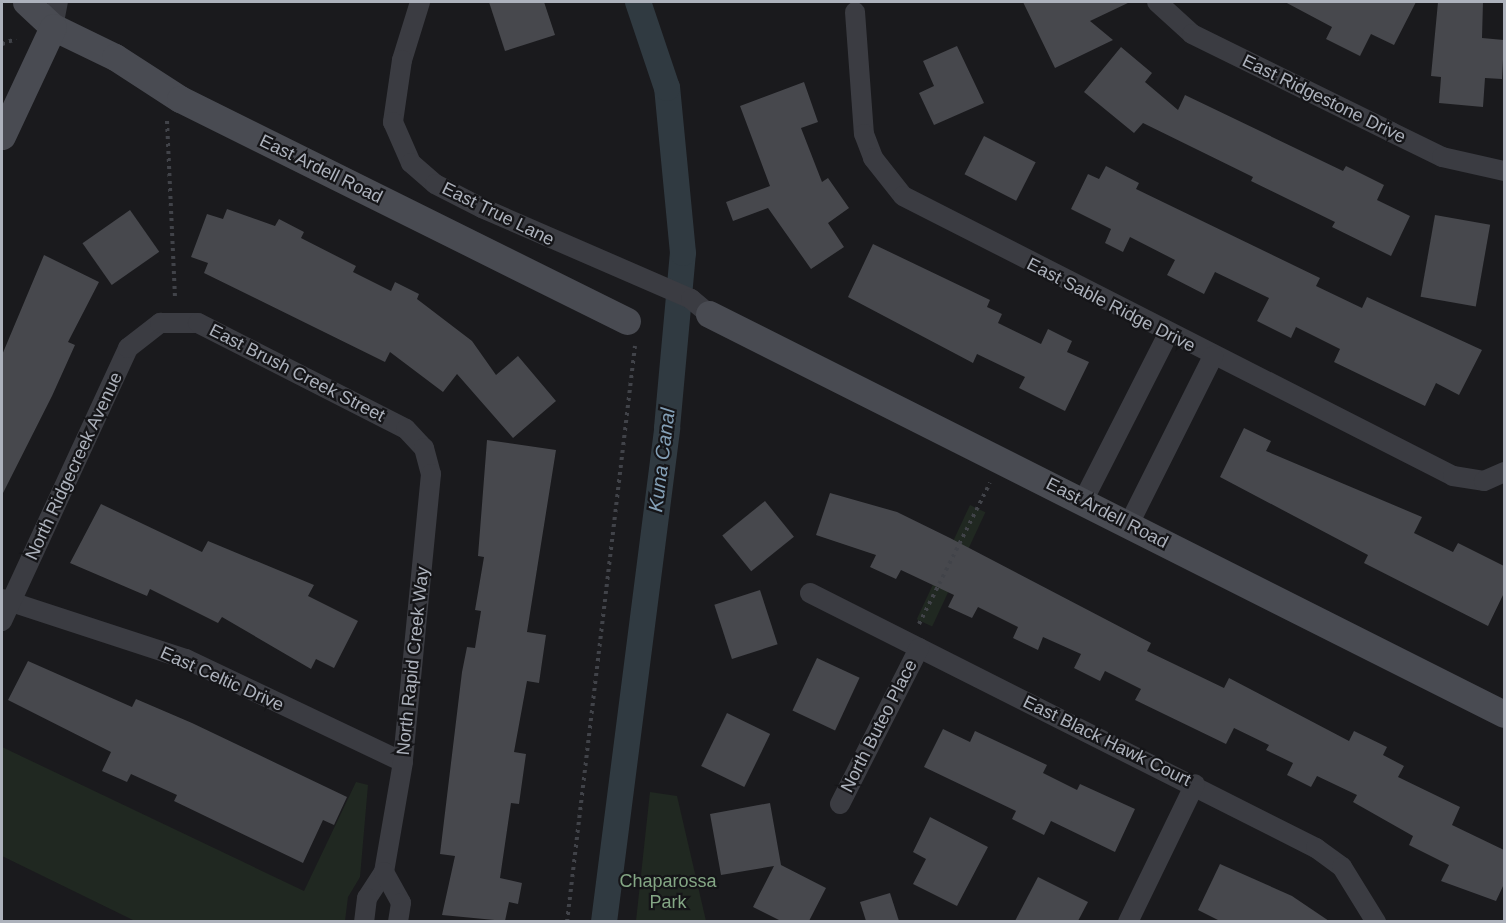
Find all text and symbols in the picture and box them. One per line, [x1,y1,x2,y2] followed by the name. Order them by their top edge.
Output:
[1239,50,1409,148] street label: East Ridgestone Drive
[256,130,386,208] street label: East Ardell Road
[438,177,558,251] street label: East True Lane
[1023,253,1199,357] street label: East Sable Ridge Drive
[206,319,388,427] street label: East Brush Creek Street
[21,368,127,564] street label: North Ridgecreek Avenue
[644,407,680,513] water label: Kuna Canal
[1042,473,1172,553] street label: East Ardell Road
[392,566,434,756] street label: North Rapid Creek Way
[157,642,287,716] street label: East Celtic Drive
[836,656,922,796] street label: North Buteo Place
[1020,691,1194,791] street label: East Black Hawk Court
[619,871,717,914] park label: Chaparossa Park

